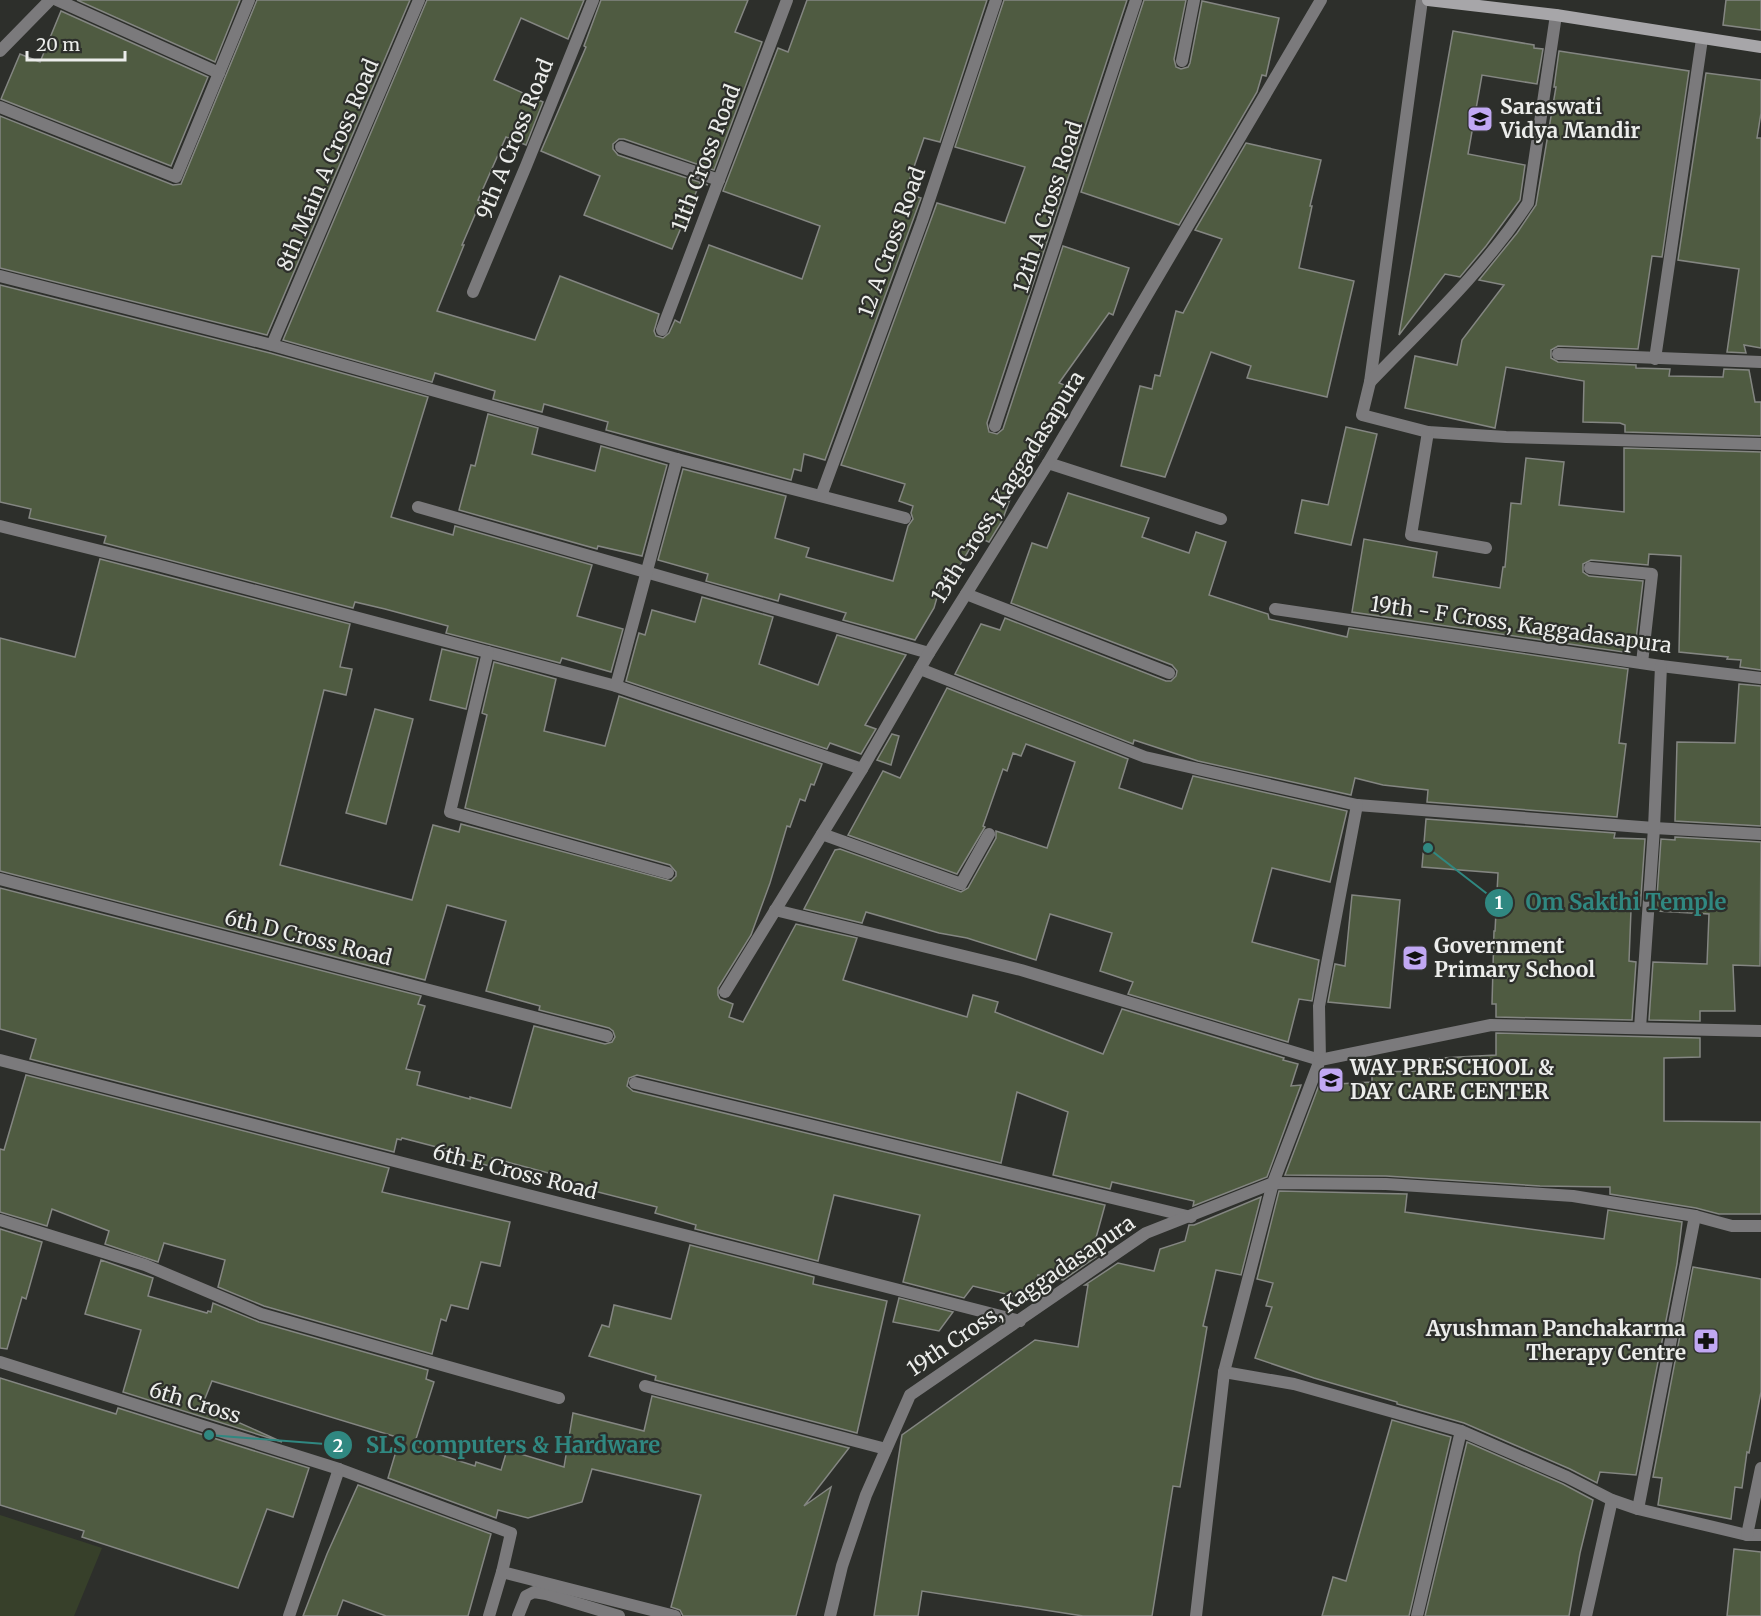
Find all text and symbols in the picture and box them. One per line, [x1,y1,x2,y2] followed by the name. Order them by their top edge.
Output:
[27,24,124,62] scale bar
[36,33,80,56] text: 20 m
[271,54,385,275] street label: 8th Main A Cross Road
[470,54,559,223] street label: 9th A Cross Road
[665,80,746,235] street label: 11th Cross Road
[1499,93,1641,144] place label: Saraswati Vidya Mandir
[1465,104,1495,134] school or university icon: Saraswati Vidya Mandir
[1007,117,1088,296] street label: 12th A Cross Road
[852,163,931,321] street label: 12 A Cross Road
[925,366,1090,608] street label: 13th Cross, Kaggadasapura
[1369,590,1674,659] street label: 19th - F Cross, Kaggadasapura
[1484,883,1739,923] callout: Om Sakthi Temple
[1525,888,1727,916] text: Om Sakthi Temple
[1495,891,1503,914] text: 1
[222,904,395,971] street label: 6th D Cross Road
[1434,932,1595,983] place label: Government Primary School
[1400,943,1430,973] school or university icon: Government Primary School
[1349,1054,1554,1105] place label: WAY PRESCHOOL & DAY CARE CENTER
[1316,1065,1346,1095] school or university icon: WAY PRESCHOOL & DAY CARE CENTER
[430,1138,601,1205] street label: 6th E Cross Road
[902,1209,1140,1382] street label: 19th Cross, Kaggadasapura
[1425,1315,1686,1366] place label: Ayushman Panchakarma Therapy Centre
[1691,1326,1721,1356] pharmacy icon: Ayushman Panchakarma Therapy Centre
[146,1376,244,1429] street label: 6th Cross
[323,1425,672,1465] callout: SLS computers & Hardware
[366,1431,660,1459] text: SLS computers & Hardware
[333,1434,343,1457] text: 2

